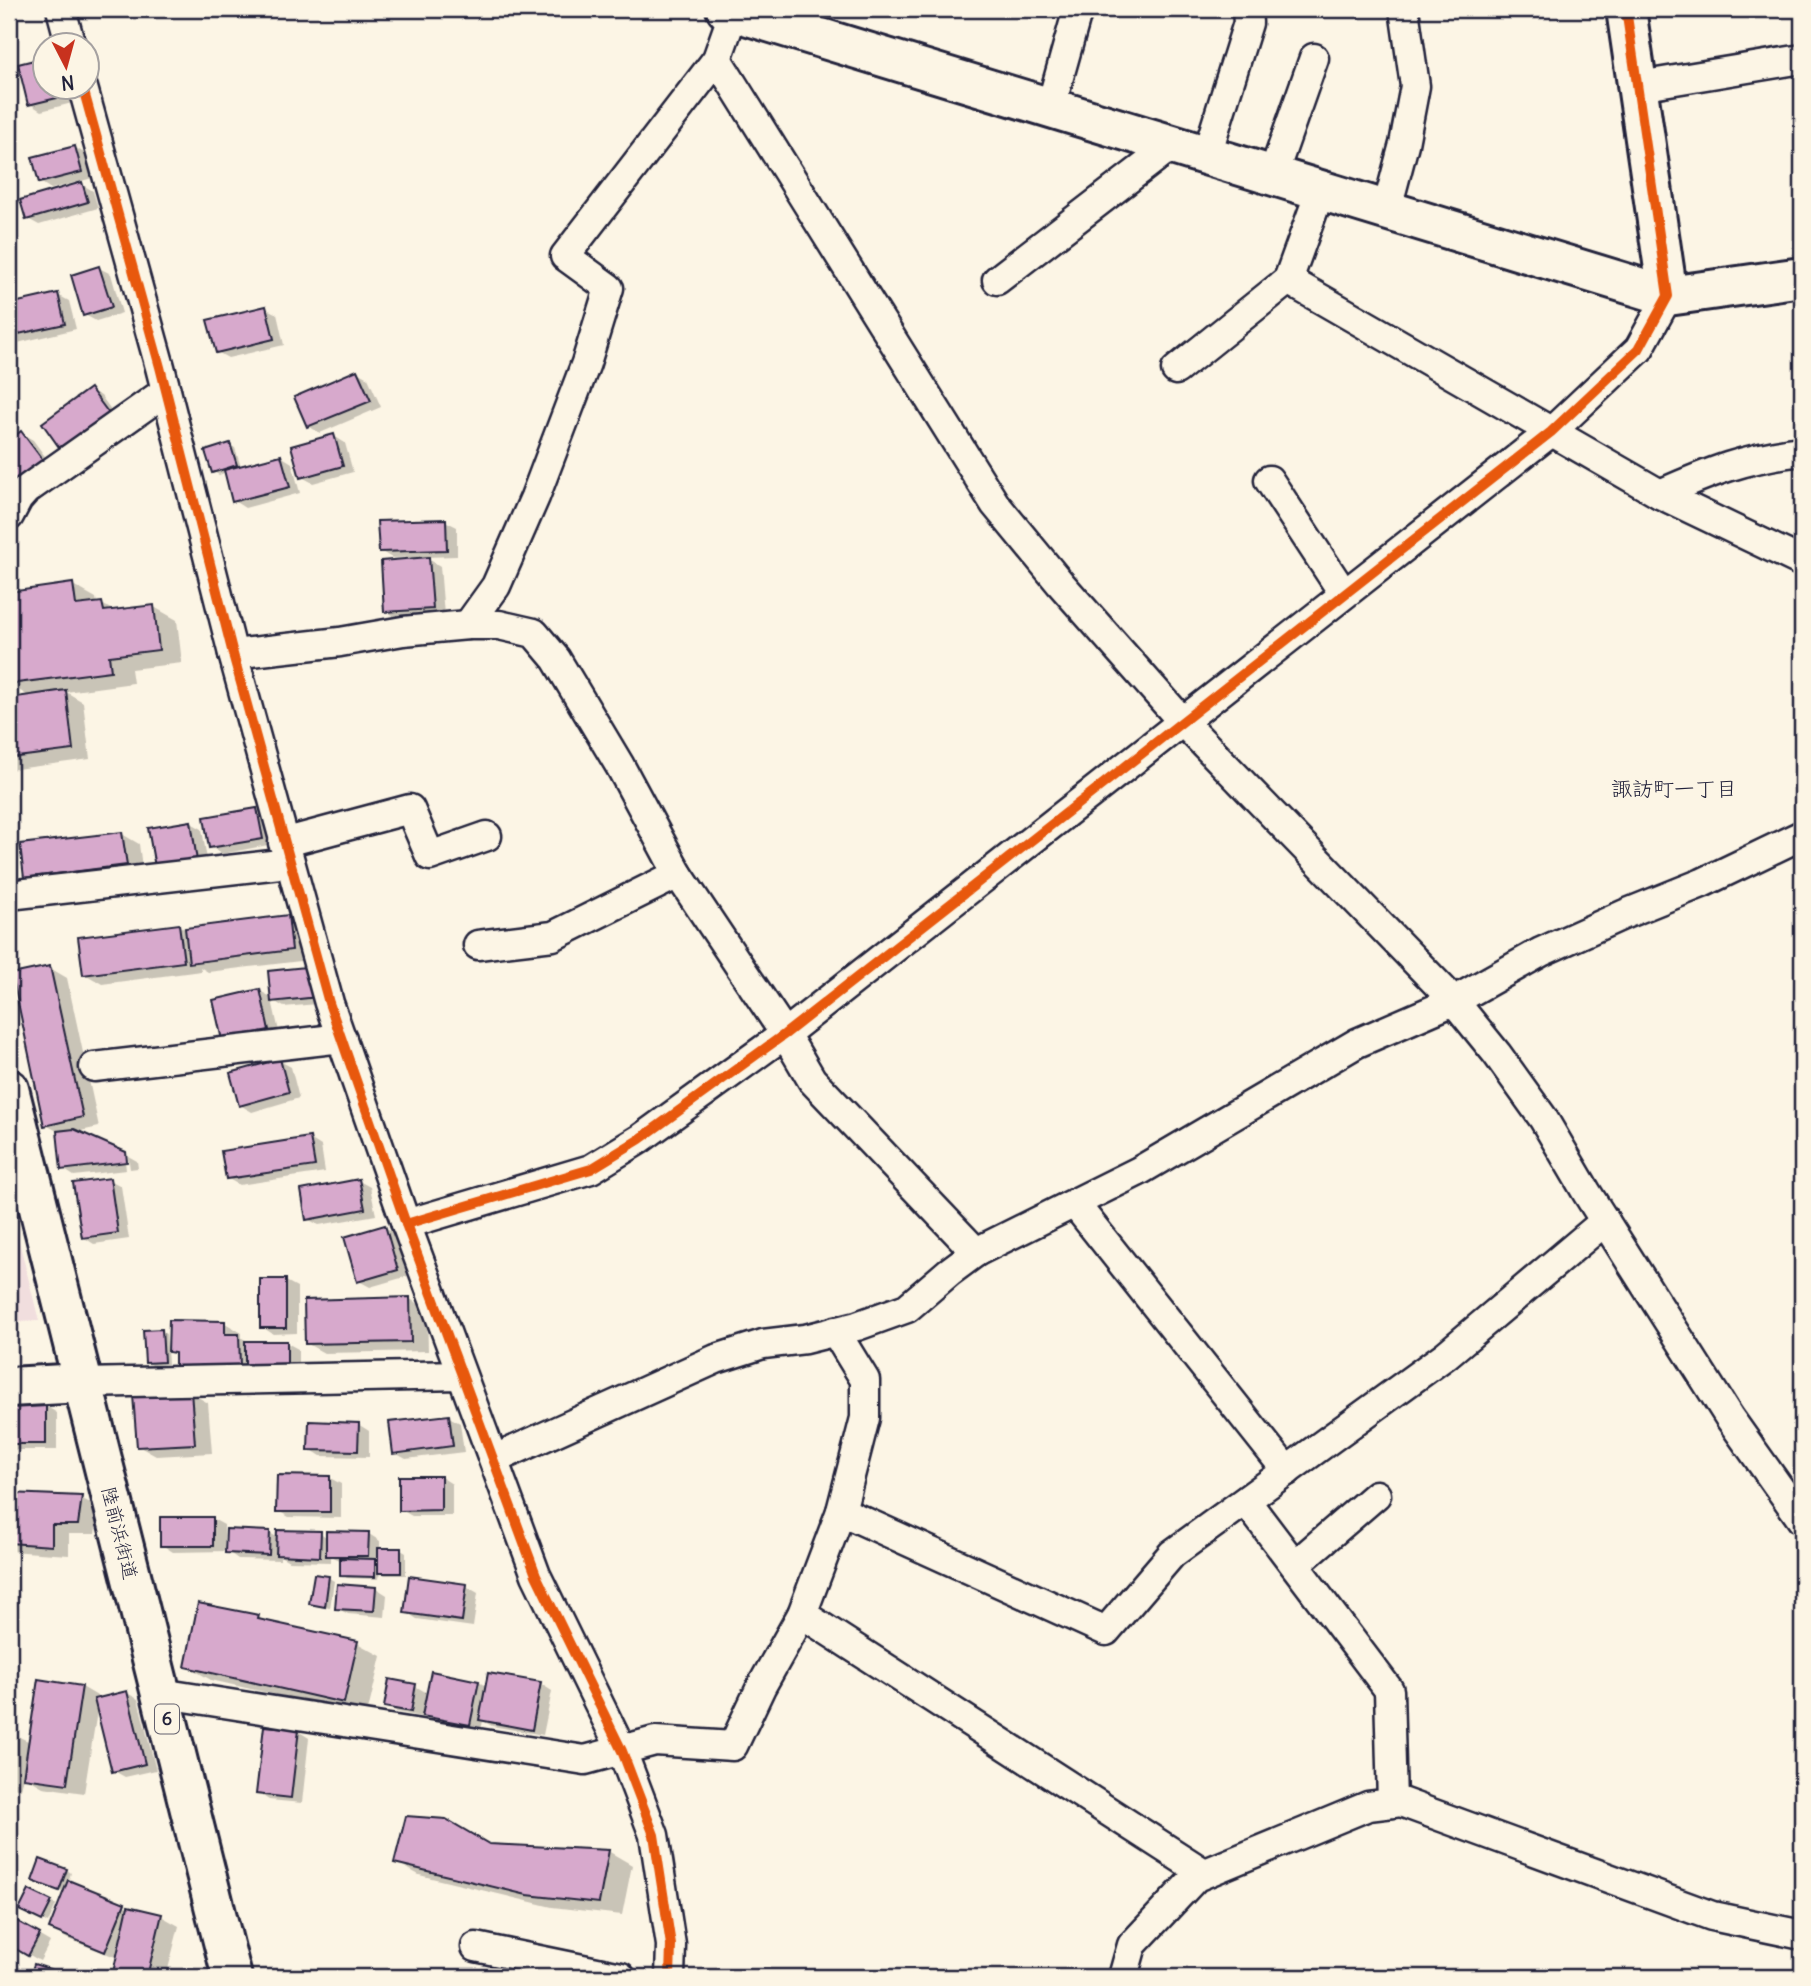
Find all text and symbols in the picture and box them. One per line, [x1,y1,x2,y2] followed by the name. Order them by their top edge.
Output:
[32,32,102,102] north arrow
[60,70,76,96] text: N
[1611,775,1737,802] district label: 諏訪町一丁目
[97,1484,143,1582] street label: 陸前浜街道
[155,1704,179,1734] road number: 6

